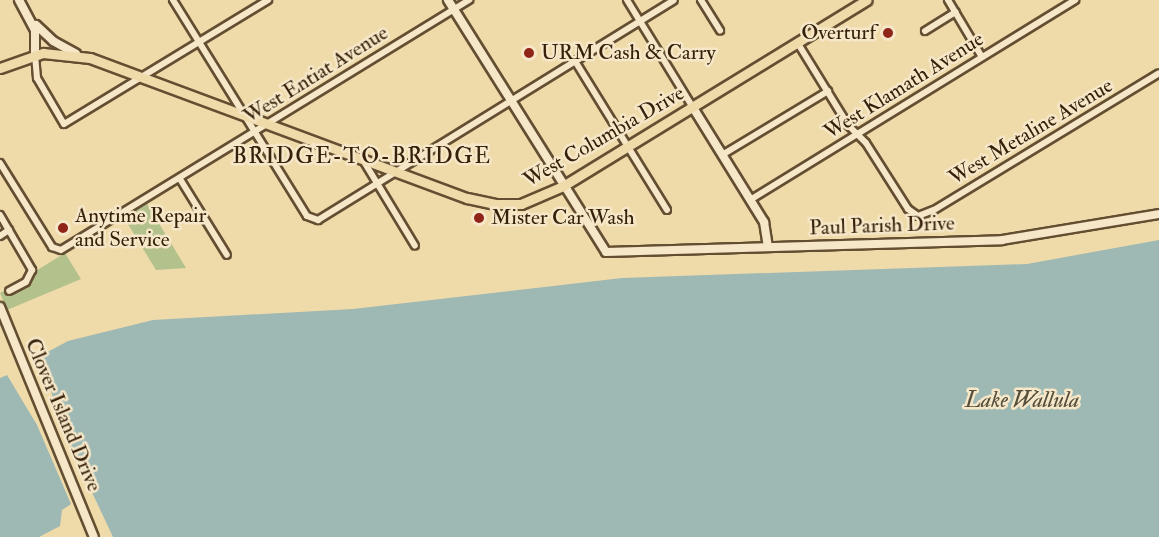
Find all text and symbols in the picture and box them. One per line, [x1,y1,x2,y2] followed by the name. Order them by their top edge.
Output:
[239,20,393,130] street label: West Entiat Avenue
[801,20,876,46] place label: Overturf
[881,26,895,40] marker: Overturf
[820,27,988,145] street label: West Klamath Avenue
[541,40,716,66] place label: URM Cash & Carry
[522,46,536,60] marker: URM Cash & Carry
[945,73,1117,191] street label: West Metaline Avenue
[519,81,689,193] street label: West Columbia Drive
[232,144,492,170] district label: BRIDGE-TO-BRIDGE
[75,203,206,253] place label: Anytime Repair and Service
[491,205,634,231] place label: Mister Car Wash
[472,211,486,225] marker: Mister Car Wash
[809,211,955,241] street label: Paul Parish Drive
[56,221,70,235] marker: Anytime Repair and Service
[19,335,107,495] street label: Clover Island Drive
[965,388,1079,414] water label: Lake Wallula

